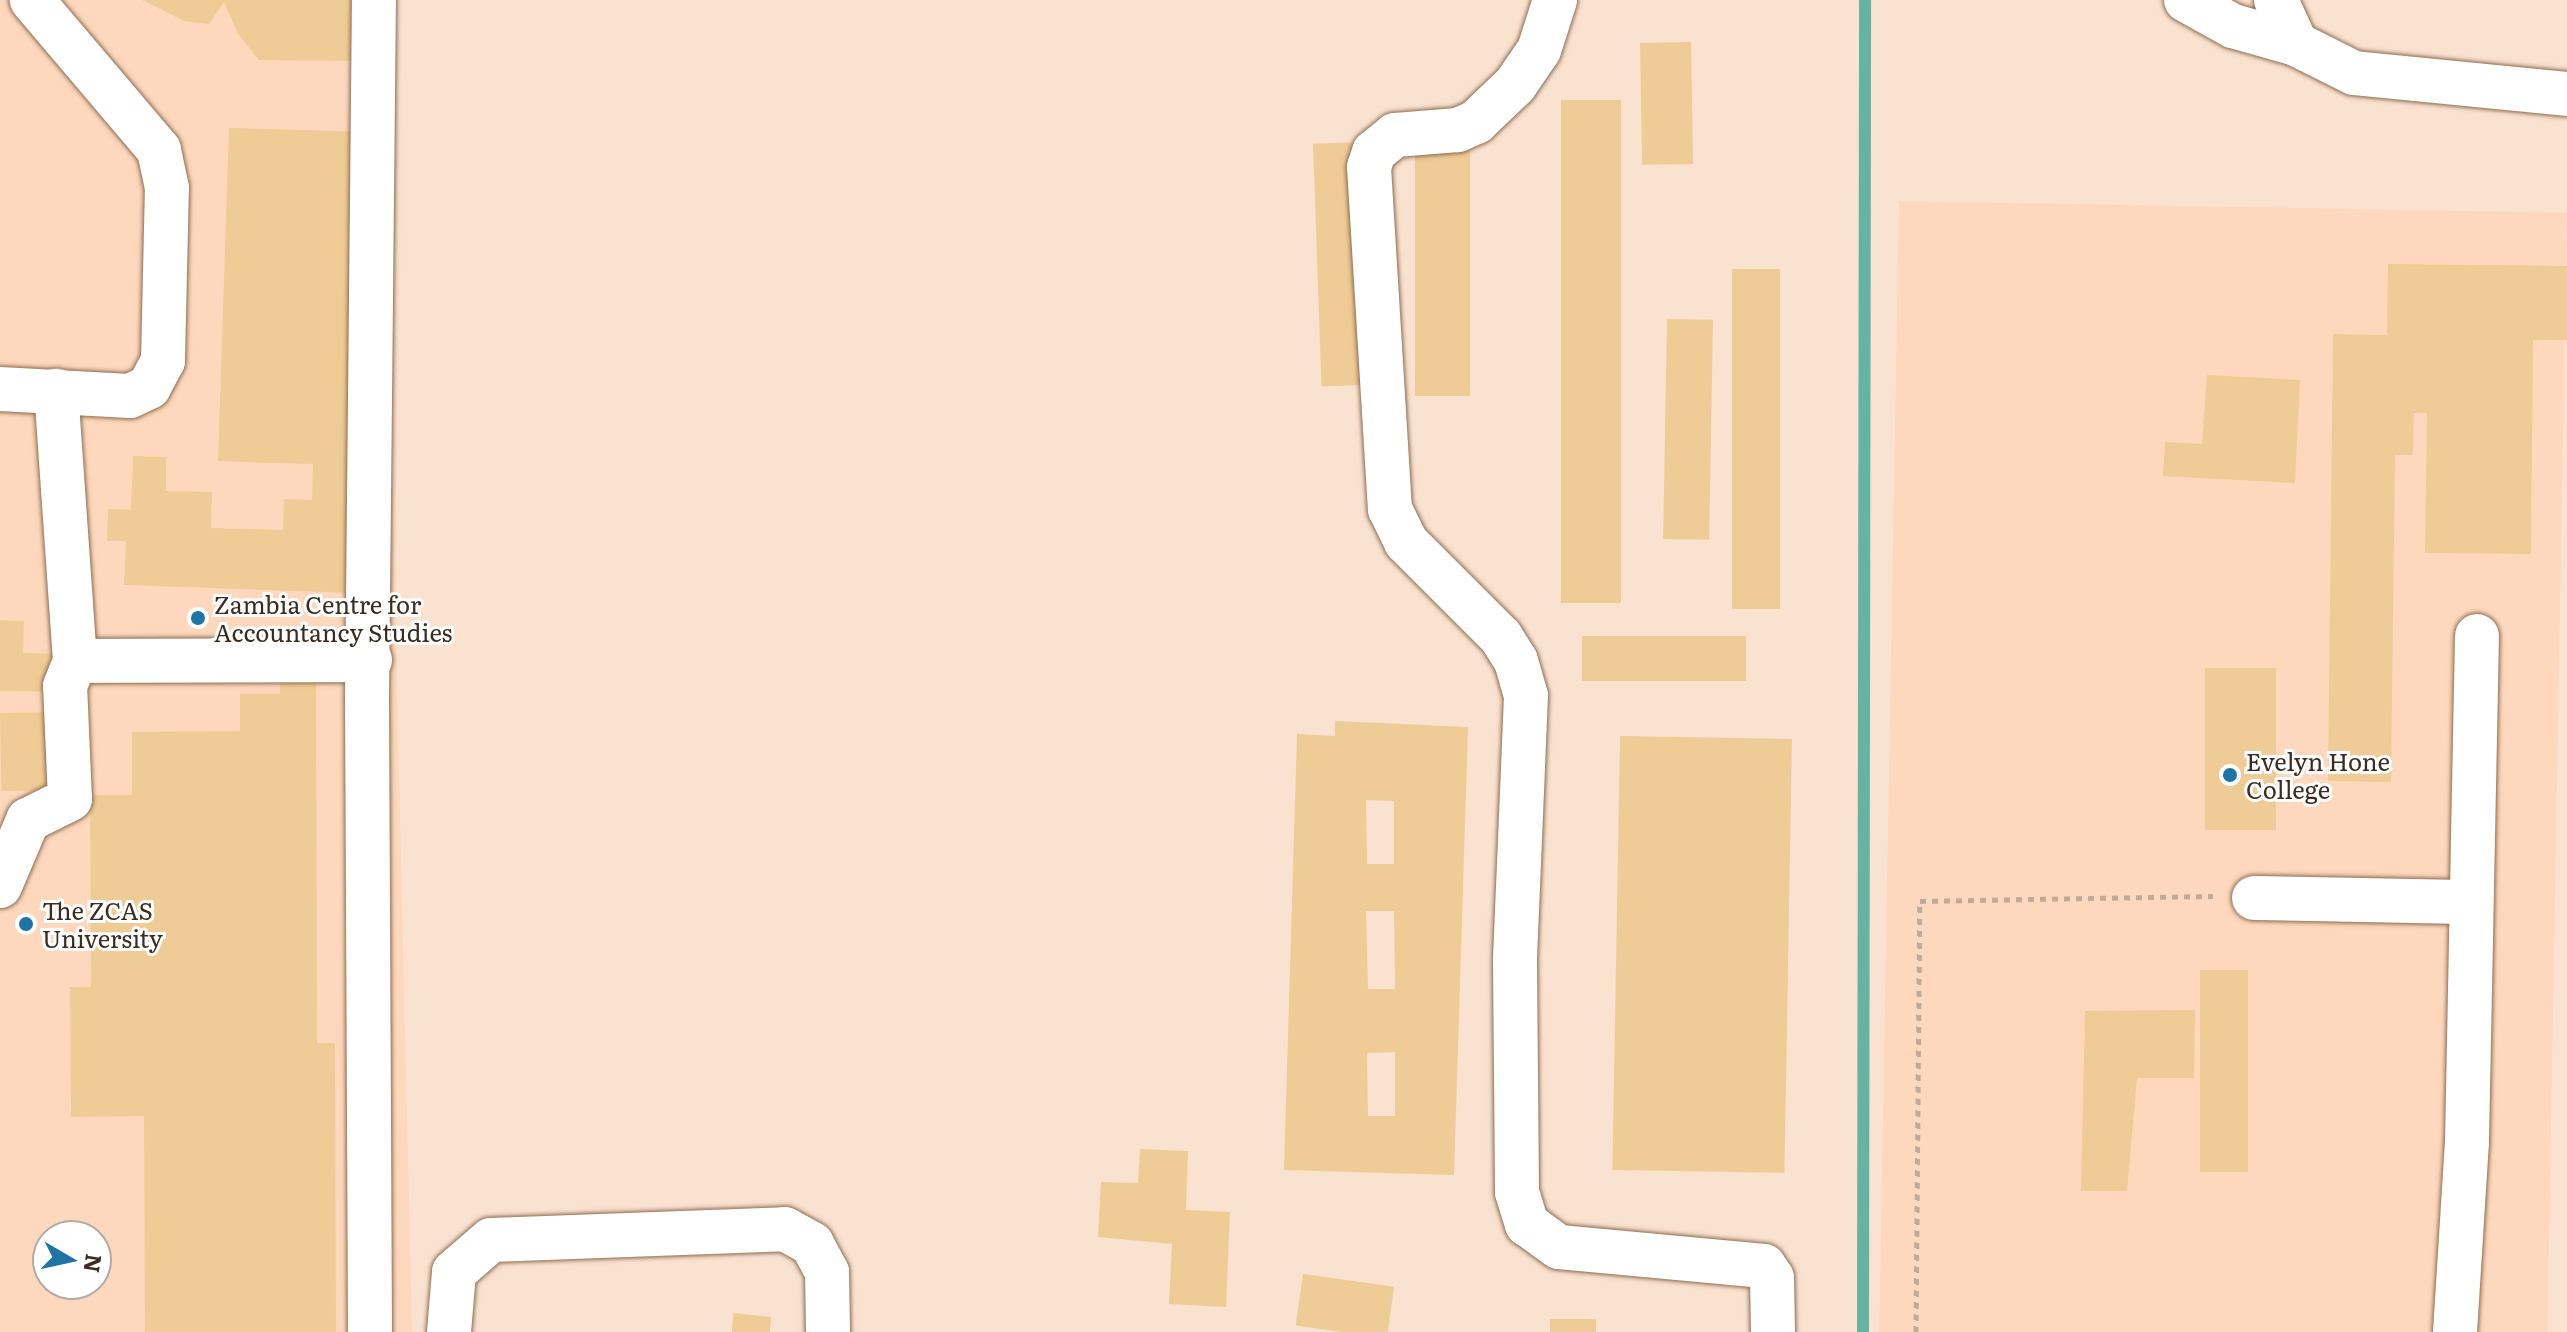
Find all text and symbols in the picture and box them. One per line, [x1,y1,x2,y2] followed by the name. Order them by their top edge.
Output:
[214,590,452,646] place label: Zambia Centre for Accountancy Studies
[189,609,207,627] marker: Zambia Centre for Accountancy Studies
[2246,747,2390,803] place label: Evelyn Hone College
[2221,766,2239,784] marker: Evelyn Hone College
[42,896,163,952] place label: The ZCAS University
[17,915,35,933] marker: The ZCAS University
[32,1220,112,1300] north arrow
[76,1252,112,1275] text: N

